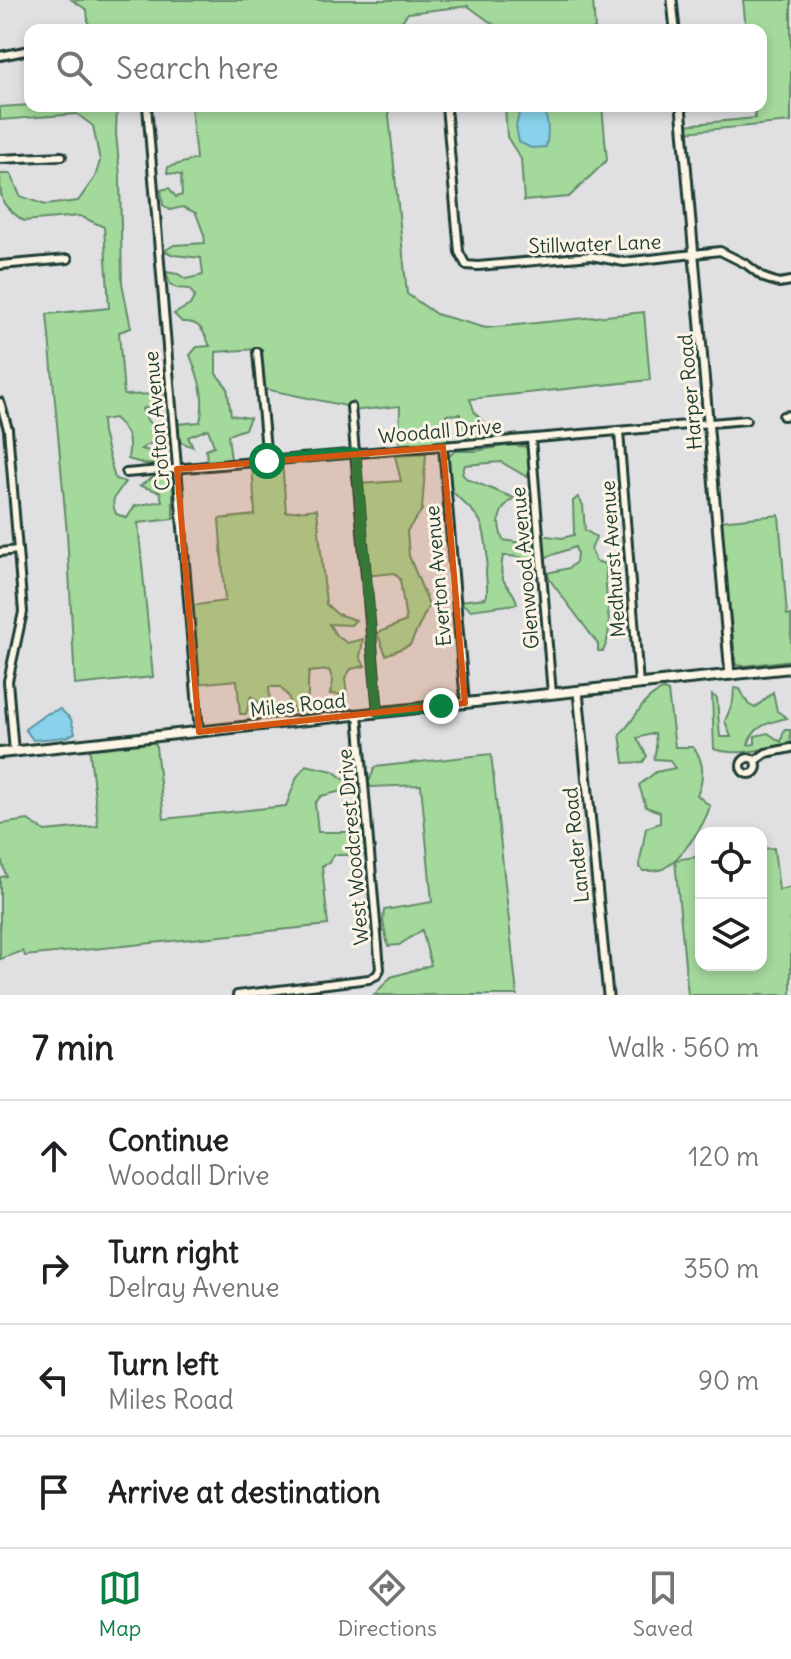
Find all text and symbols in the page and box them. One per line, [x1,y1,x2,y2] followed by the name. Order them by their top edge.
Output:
[24,24,767,112] search box
[52,46,96,90] icon: search
[116,49,279,87] text: Search here
[528,229,662,258] street label: Stillwater Lane
[672,333,707,451] street label: Harper Road
[138,350,175,492] street label: Crofton Avenue
[377,413,503,448] street label: Woodall Drive
[249,443,285,479] route start
[595,480,630,638] street label: Medhurst Avenue
[505,486,544,650] street label: Glenwood Avenue
[419,504,456,648] street label: Everton Avenue
[249,687,348,722] street label: Miles Road
[423,688,459,724] route end
[331,748,374,946] street label: West Woodcrest Drive
[557,786,594,904] street label: Lander Road
[695,827,767,971] map controls
[695,827,767,899] button: locate
[695,899,767,971] button: layers
[32,1026,114,1069] text: 7 min
[608,1031,759,1064] text: Walk · 560 m
[108,1121,229,1159] text: Continue
[32,1134,76,1178] icon: ahead
[688,1140,759,1173] text: 120 m
[108,1159,269,1192] text: Woodall Drive
[108,1233,239,1271] text: Turn right
[32,1246,76,1290] icon: right
[683,1252,759,1285] text: 350 m
[108,1271,279,1304] text: Delray Avenue
[108,1345,219,1383] text: Turn left
[32,1358,76,1402] icon: left
[698,1364,759,1397] text: 90 m
[108,1383,234,1416] text: Miles Road
[32,1470,76,1514] icon: arrive
[108,1473,380,1511] text: Arrive at destination
[98,1566,142,1642] tab: Map
[338,1566,437,1642] tab: Directions
[633,1566,693,1642] tab: Saved

